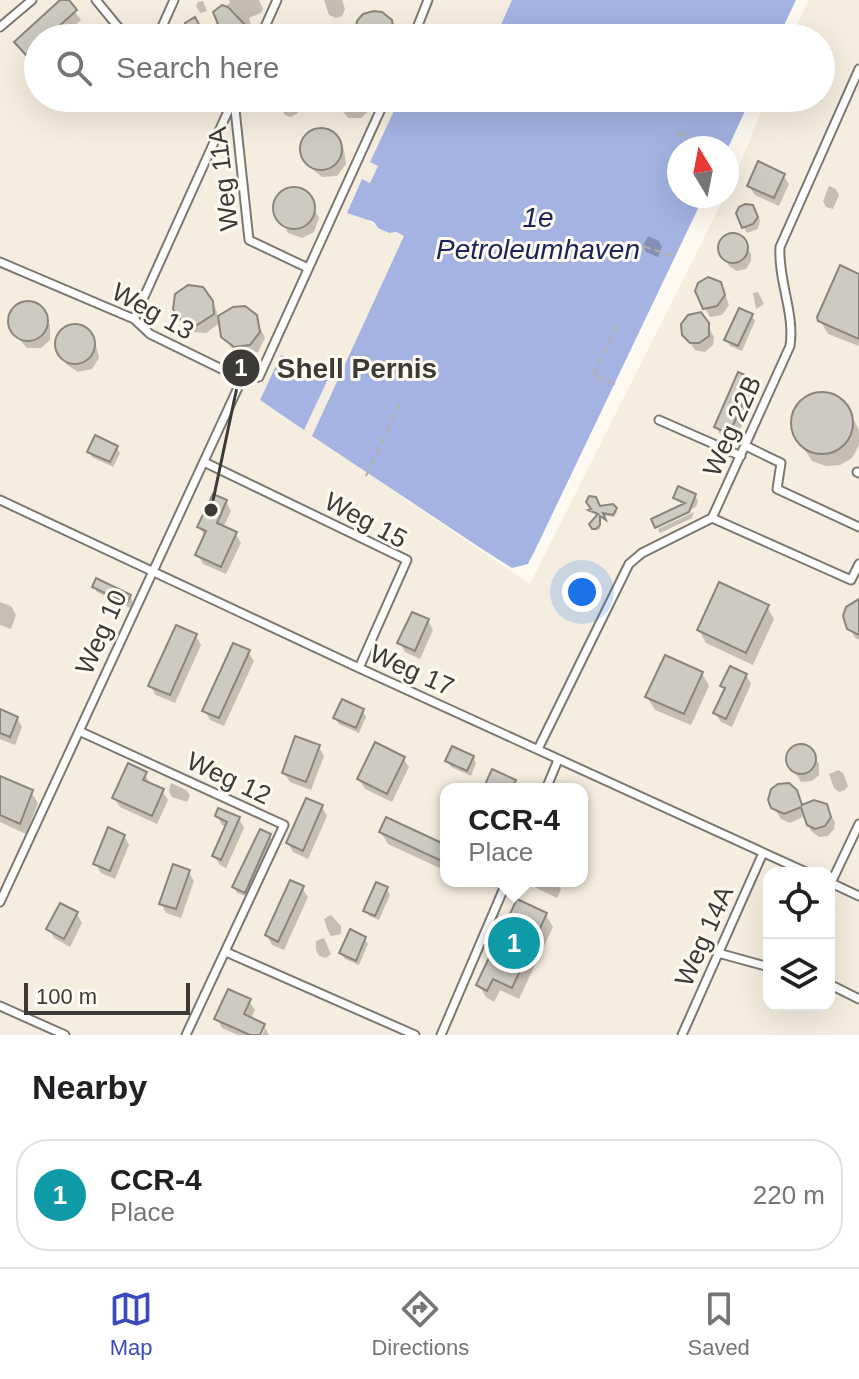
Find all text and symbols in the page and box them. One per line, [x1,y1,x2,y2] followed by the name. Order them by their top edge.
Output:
[24,24,835,112] search box
[52,46,96,90] icon: search
[116,51,279,84] text: Search here
[202,125,244,233] street label: Weg 11A
[667,136,739,208] north arrow
[436,202,640,265] water label: 1e Petroleumhaven
[107,276,199,346] street label: Weg 13
[221,342,453,394] callout: Shell Pernis
[277,353,437,384] text: Shell Pernis
[234,354,248,381] text: 1
[697,371,767,481] street label: Weg 22B
[320,486,412,554] street label: Weg 15
[562,572,602,612] your location
[69,585,133,679] street label: Weg 10
[365,638,459,702] street label: Weg 17
[182,746,276,810] street label: Weg 12
[440,783,588,887] popup
[468,803,560,836] text: CCR-4
[468,837,533,867] text: Place
[763,867,835,1011] map controls
[763,867,835,939] button: locate
[669,881,740,991] street label: Weg 14A
[488,913,540,973] pin: 1
[763,939,835,1011] button: layers
[24,979,190,1015] scale bar
[36,984,97,1009] text: 100 m
[32,1068,147,1106] text: Nearby
[110,1163,202,1196] text: CCR-4
[53,1180,67,1210] text: 1
[753,1180,825,1210] text: 220 m
[110,1197,175,1227] text: Place
[109,1287,153,1361] tab: Map
[371,1287,469,1361] tab: Directions
[687,1287,750,1361] tab: Saved

